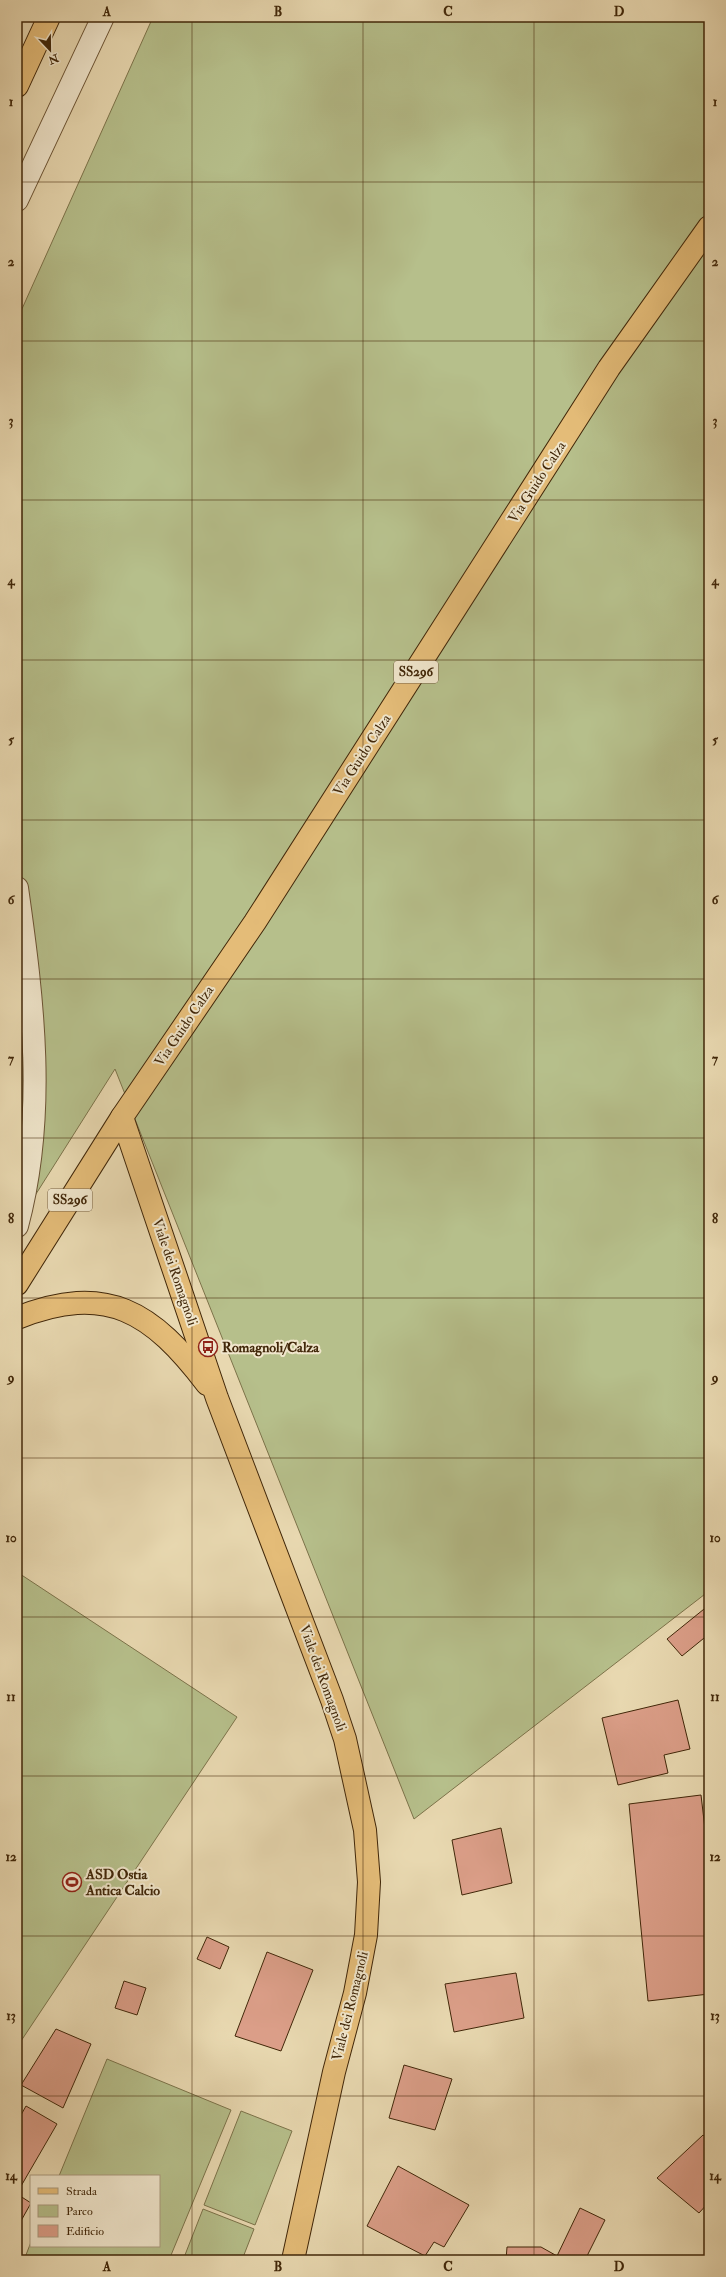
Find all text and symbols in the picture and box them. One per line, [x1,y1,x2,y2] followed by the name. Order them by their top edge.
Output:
[102,4,112,20] text: A
[274,4,282,20] text: B
[443,4,453,20] text: C
[614,4,625,20] text: D
[30,30,70,70] north arrow
[45,51,61,67] text: N
[9,94,14,110] text: 1
[713,94,718,110] text: 1
[8,254,15,270] text: 2
[712,254,719,270] text: 2
[9,413,14,429] text: 3
[713,413,718,429] text: 3
[504,438,570,526] street label: Via Guido Calza
[6,573,15,589] text: 4
[710,573,719,589] text: 4
[394,661,438,683] road number: SS296
[329,711,395,799] street label: Via Guido Calza
[8,732,14,748] text: 5
[712,732,718,748] text: 5
[8,892,16,908] text: 6
[712,892,720,908] text: 6
[151,982,217,1070] street label: Via Guido Calza
[8,1051,15,1067] text: 7
[712,1051,719,1067] text: 7
[48,1189,92,1211] road number: SS296
[8,1211,14,1227] text: 8
[712,1211,718,1227] text: 8
[149,1216,201,1328] street label: Viale dei Romagnoli
[197,1336,219,1358] bus stop icon: Romagnoli/Calza
[222,1339,320,1357] place label: Romagnoli/Calza
[6,1370,15,1386] text: 9
[710,1370,719,1386] text: 9
[5,1530,17,1546] text: 10
[709,1530,721,1546] text: 10
[296,1622,350,1734] street label: Viale dei Romagnoli
[6,1689,16,1705] text: 11
[710,1689,720,1705] text: 11
[5,1849,17,1865] text: 12
[709,1849,721,1865] text: 12
[85,1866,160,1899] place label: ASD Ostia Antica Calcio
[61,1871,83,1893] sports icon: ASD Ostia Antica Calcio
[328,1949,372,2063] street label: Viale dei Romagnoli
[6,2008,16,2024] text: 13
[710,2008,720,2024] text: 13
[5,2168,18,2184] text: 14
[709,2168,722,2184] text: 14
[30,2175,160,2247] legend
[66,2184,98,2199] text: Strada
[66,2204,93,2219] text: Parco
[66,2224,104,2239] text: Edificio
[102,2259,112,2275] text: A
[274,2259,282,2275] text: B
[443,2259,453,2275] text: C
[614,2259,625,2275] text: D

